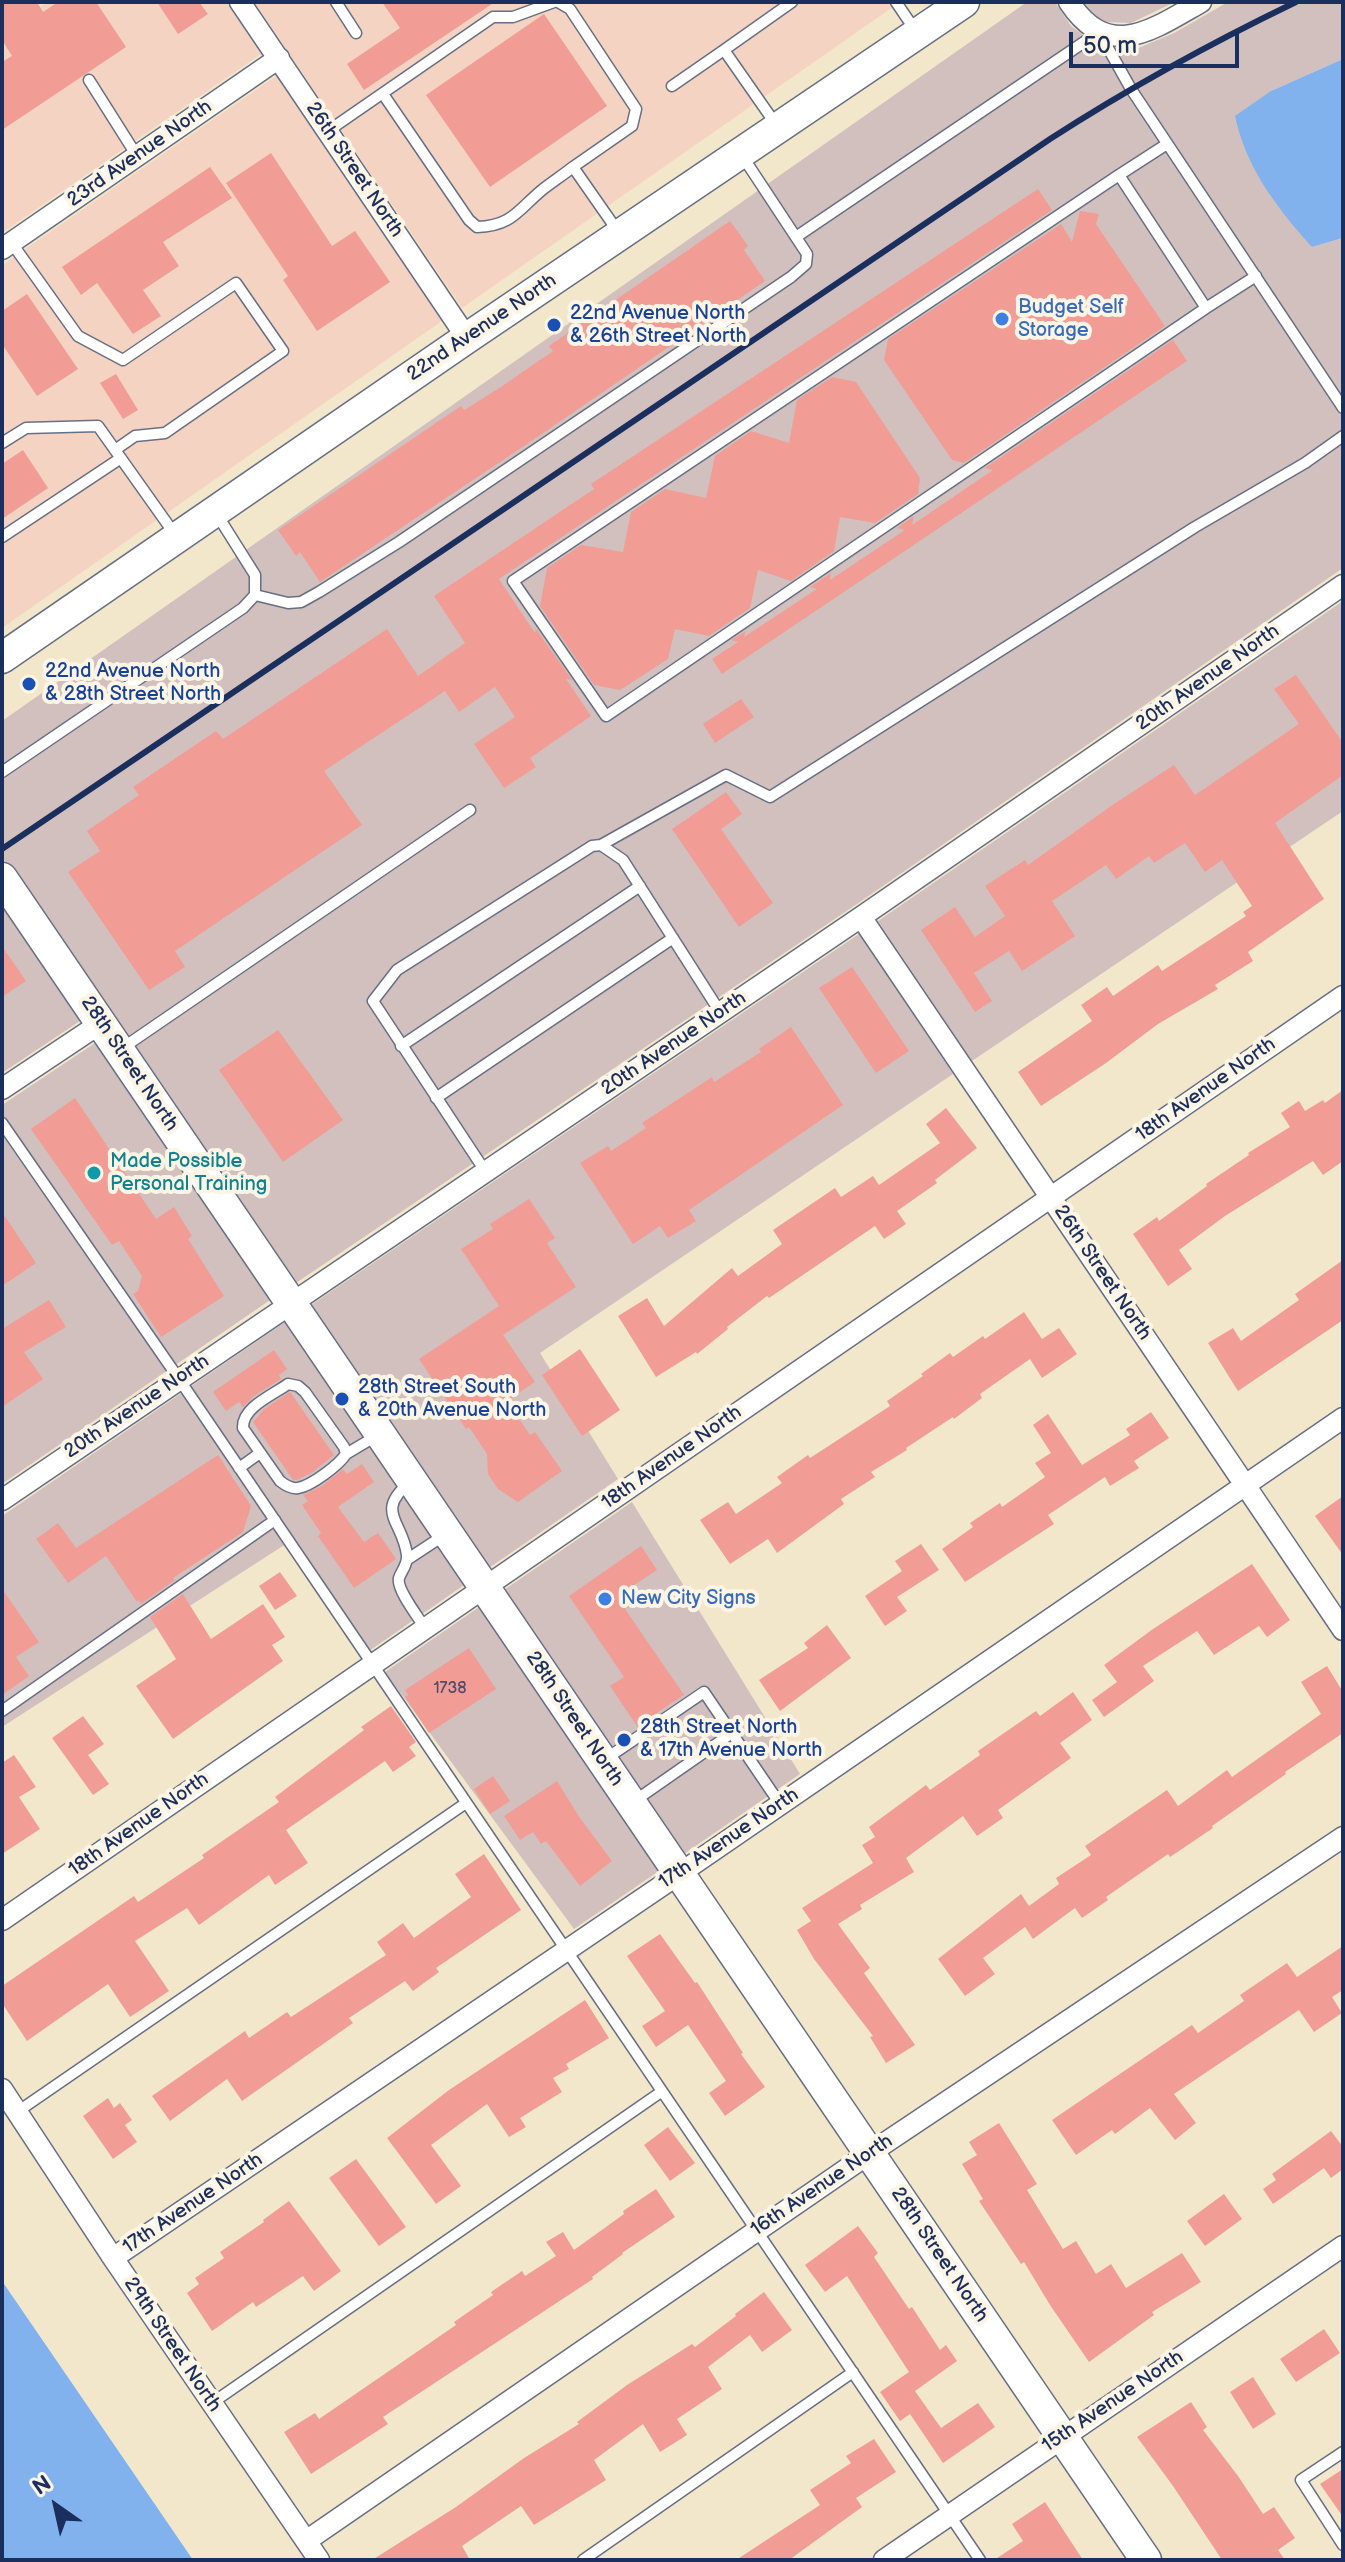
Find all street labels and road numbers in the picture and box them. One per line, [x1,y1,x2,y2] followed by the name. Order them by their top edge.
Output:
[63,95,217,213] street label: 23rd Avenue North
[300,98,408,242] street label: 26th Street North
[403,269,561,387] street label: 22nd Avenue North
[1132,619,1284,737] street label: 20th Avenue North
[597,987,751,1101] street label: 20th Avenue North
[75,992,183,1136] street label: 28th Street North
[1131,1033,1281,1147] street label: 18th Avenue North
[1048,1201,1156,1345] street label: 26th Street North
[60,1350,214,1464] street label: 20th Avenue North
[597,1401,747,1515] street label: 18th Avenue North
[520,1647,628,1791] street label: 28th Street North
[64,1768,214,1882] street label: 18th Avenue North
[654,1783,804,1895] street label: 17th Avenue North
[746,2130,898,2242] street label: 16th Avenue North
[118,2148,268,2260] street label: 17th Avenue North
[885,2183,993,2327] street label: 28th Street North
[118,2273,226,2417] street label: 29th Street North
[1038,2346,1188,2458] street label: 15th Avenue North

